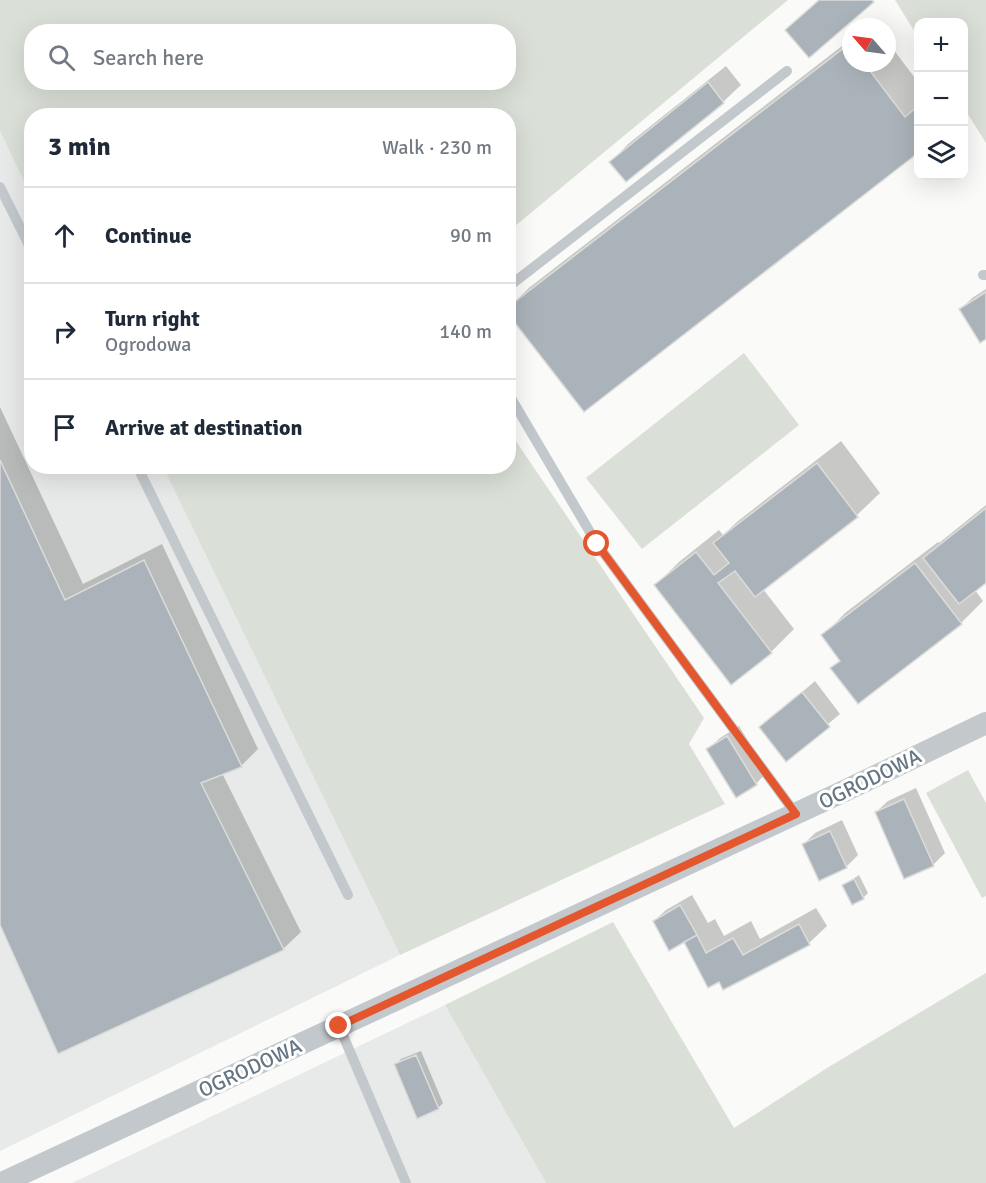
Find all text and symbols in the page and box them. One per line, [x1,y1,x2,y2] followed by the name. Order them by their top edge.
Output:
[842,18,896,72] north arrow
[914,18,968,180] map controls
[914,18,968,72] button: +
[24,24,516,90] search box
[45,41,78,74] icon: search
[93,44,204,71] text: Search here
[914,72,968,126] button: −
[914,126,968,180] button: layers
[48,131,111,163] text: 3 min
[382,135,492,160] text: Walk · 230 m
[48,219,81,252] icon: ahead
[105,222,192,249] text: Continue
[450,223,492,248] text: 90 m
[105,305,200,332] text: Turn right
[48,315,81,348] icon: right
[439,319,492,344] text: 140 m
[105,332,191,357] text: Ogrodowa
[48,411,81,444] icon: arrive
[105,414,302,441] text: Arrive at destination
[583,530,609,556] route start
[814,743,926,815] street label: OGRODOWA
[325,1012,351,1038] route end
[194,1033,306,1103] street label: OGRODOWA

